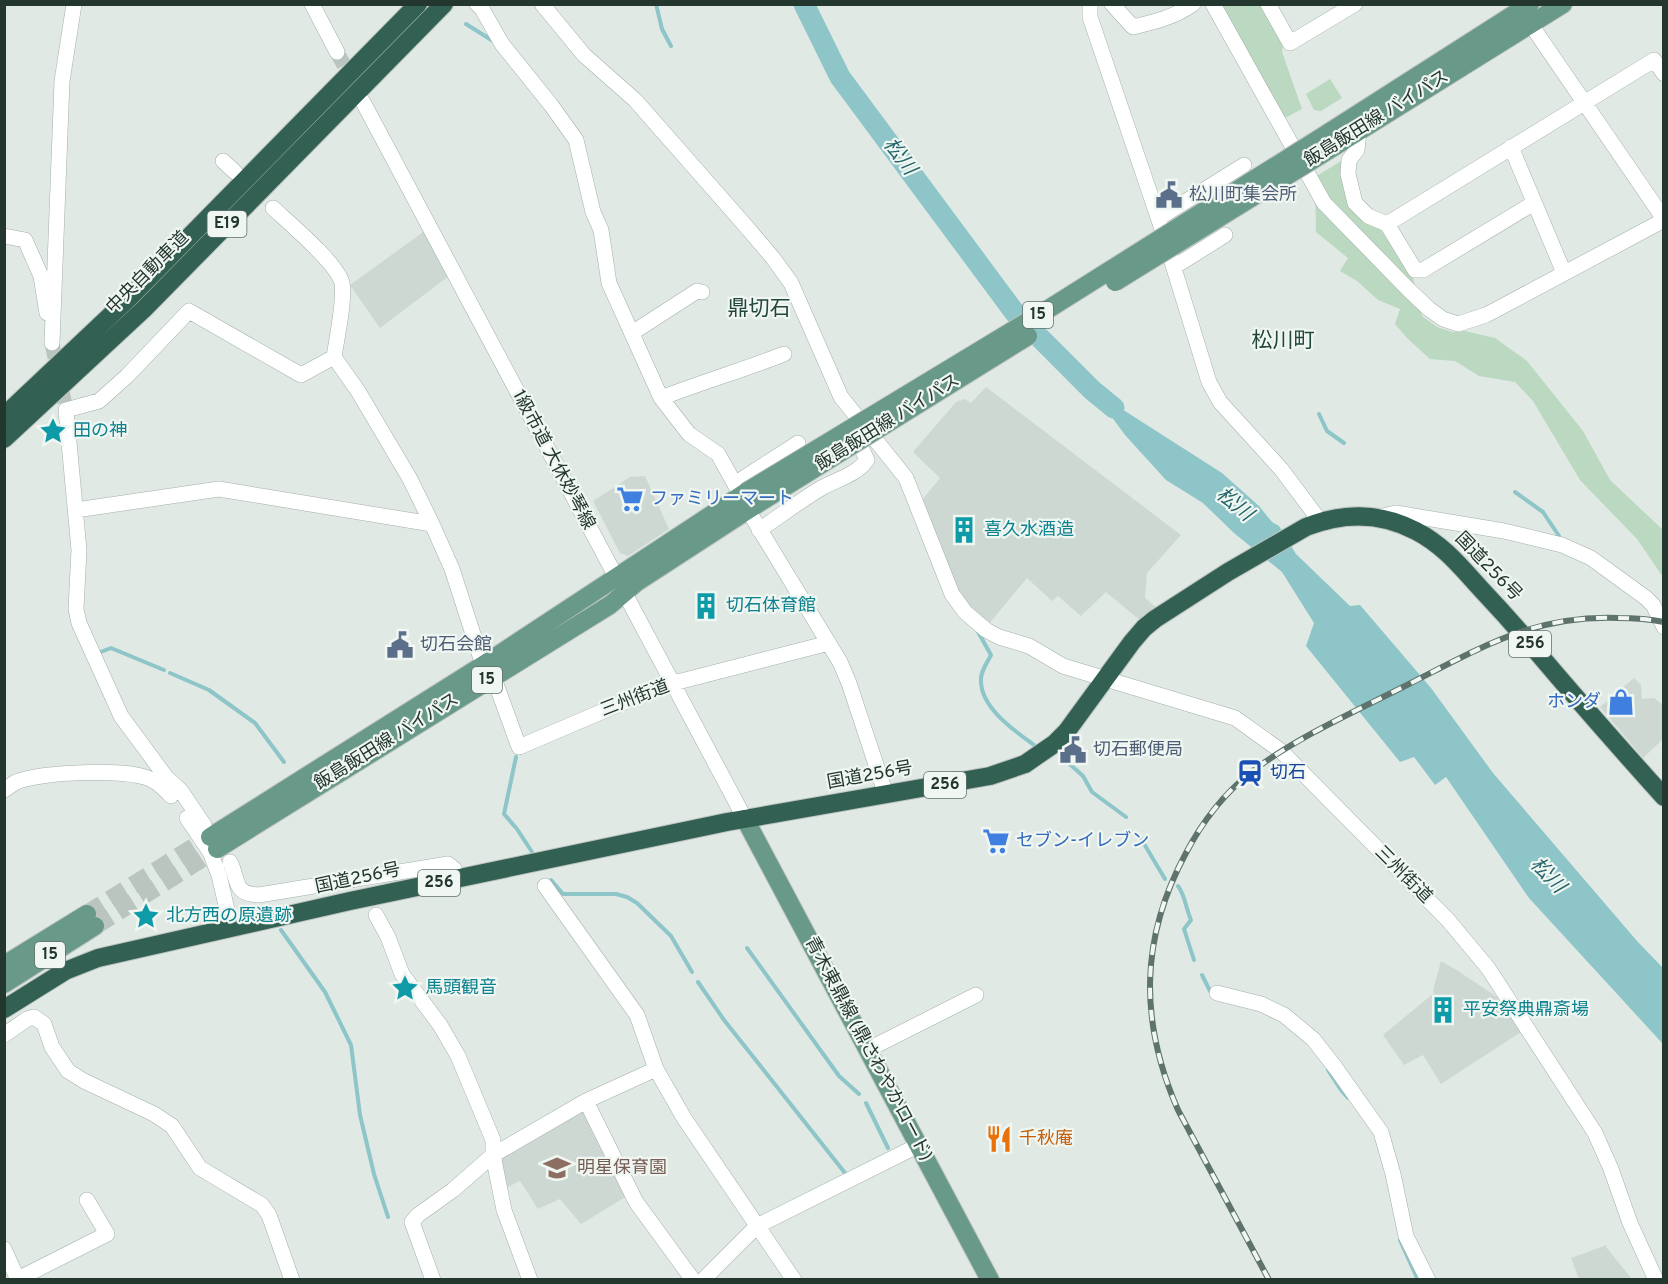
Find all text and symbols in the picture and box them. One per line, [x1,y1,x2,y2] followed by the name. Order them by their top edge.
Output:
[1301,65,1453,173] street label: 飯島飯田線 バイパス
[877,133,923,182] water label: 松川
[1154,180,1184,210] public building icon: 松川町集会所
[1189,184,1297,207] place label: 松川町集会所
[208,211,246,237] road number: E19
[102,227,194,319] street label: 中央自動車道
[728,296,791,323] district label: 鼎切石
[1023,302,1053,328] road number: 15
[1252,328,1315,355] district label: 松川町
[812,369,964,477] street label: 飯島飯田線 バイパス
[506,386,600,534] street label: 1級市道 大休妙琴線
[38,416,68,446] place icon: 田の神
[73,420,127,443] place label: 田の神
[1210,482,1259,529] water label: 松川
[615,484,645,514] supermarket icon: ファミリーマート
[650,488,794,511] place label: ファミリーマート
[949,515,979,545] building icon: 喜久水酒造
[984,519,1074,542] place label: 喜久水酒造
[1450,528,1526,606] street label: 国道256号
[691,591,721,621] building icon: 切石体育館
[726,595,816,618] place label: 切石体育館
[385,630,415,660] public building icon: 切石会館
[1509,631,1551,657] road number: 256
[420,634,492,657] place label: 切石会館
[472,667,502,693] road number: 15
[597,675,673,723] street label: 三州街道
[1606,687,1636,717] shop icon: ホンダ
[311,688,463,796] street label: 飯島飯田線 バイパス
[1547,691,1601,714] place label: ホンダ
[1058,735,1088,765] public building icon: 切石郵便局
[1093,739,1183,762] place label: 切石郵便局
[825,757,915,795] street label: 国道256号
[1235,758,1265,788] station icon: 切石
[1270,762,1306,785] place label: 切石
[924,772,966,798] road number: 256
[981,826,1011,856] supermarket icon: セブン-イレブン
[1016,830,1149,853] place label: セブン-イレブン
[1369,841,1437,909] street label: 三州街道
[1524,853,1572,901] water label: 松川
[313,859,403,899] street label: 国道256号
[418,870,460,896] road number: 256
[131,901,161,931] place icon: 北方西の原遺跡
[166,905,292,928] place label: 北方西の原遺跡
[799,933,937,1165] street label: 青木東鼎線 (鼎さわやかロード)
[35,942,65,968] road number: 15
[390,973,420,1003] place icon: 馬頭観音
[425,977,497,1000] place label: 馬頭観音
[1428,995,1458,1025] building icon: 平安祭典鼎斎場
[1463,999,1589,1022] place label: 平安祭典鼎斎場
[984,1124,1014,1154] restaurant icon: 千秋庵
[1019,1128,1073,1151] place label: 千秋庵
[542,1153,572,1183] school or university icon: 明星保育園
[577,1157,667,1180] place label: 明星保育園

